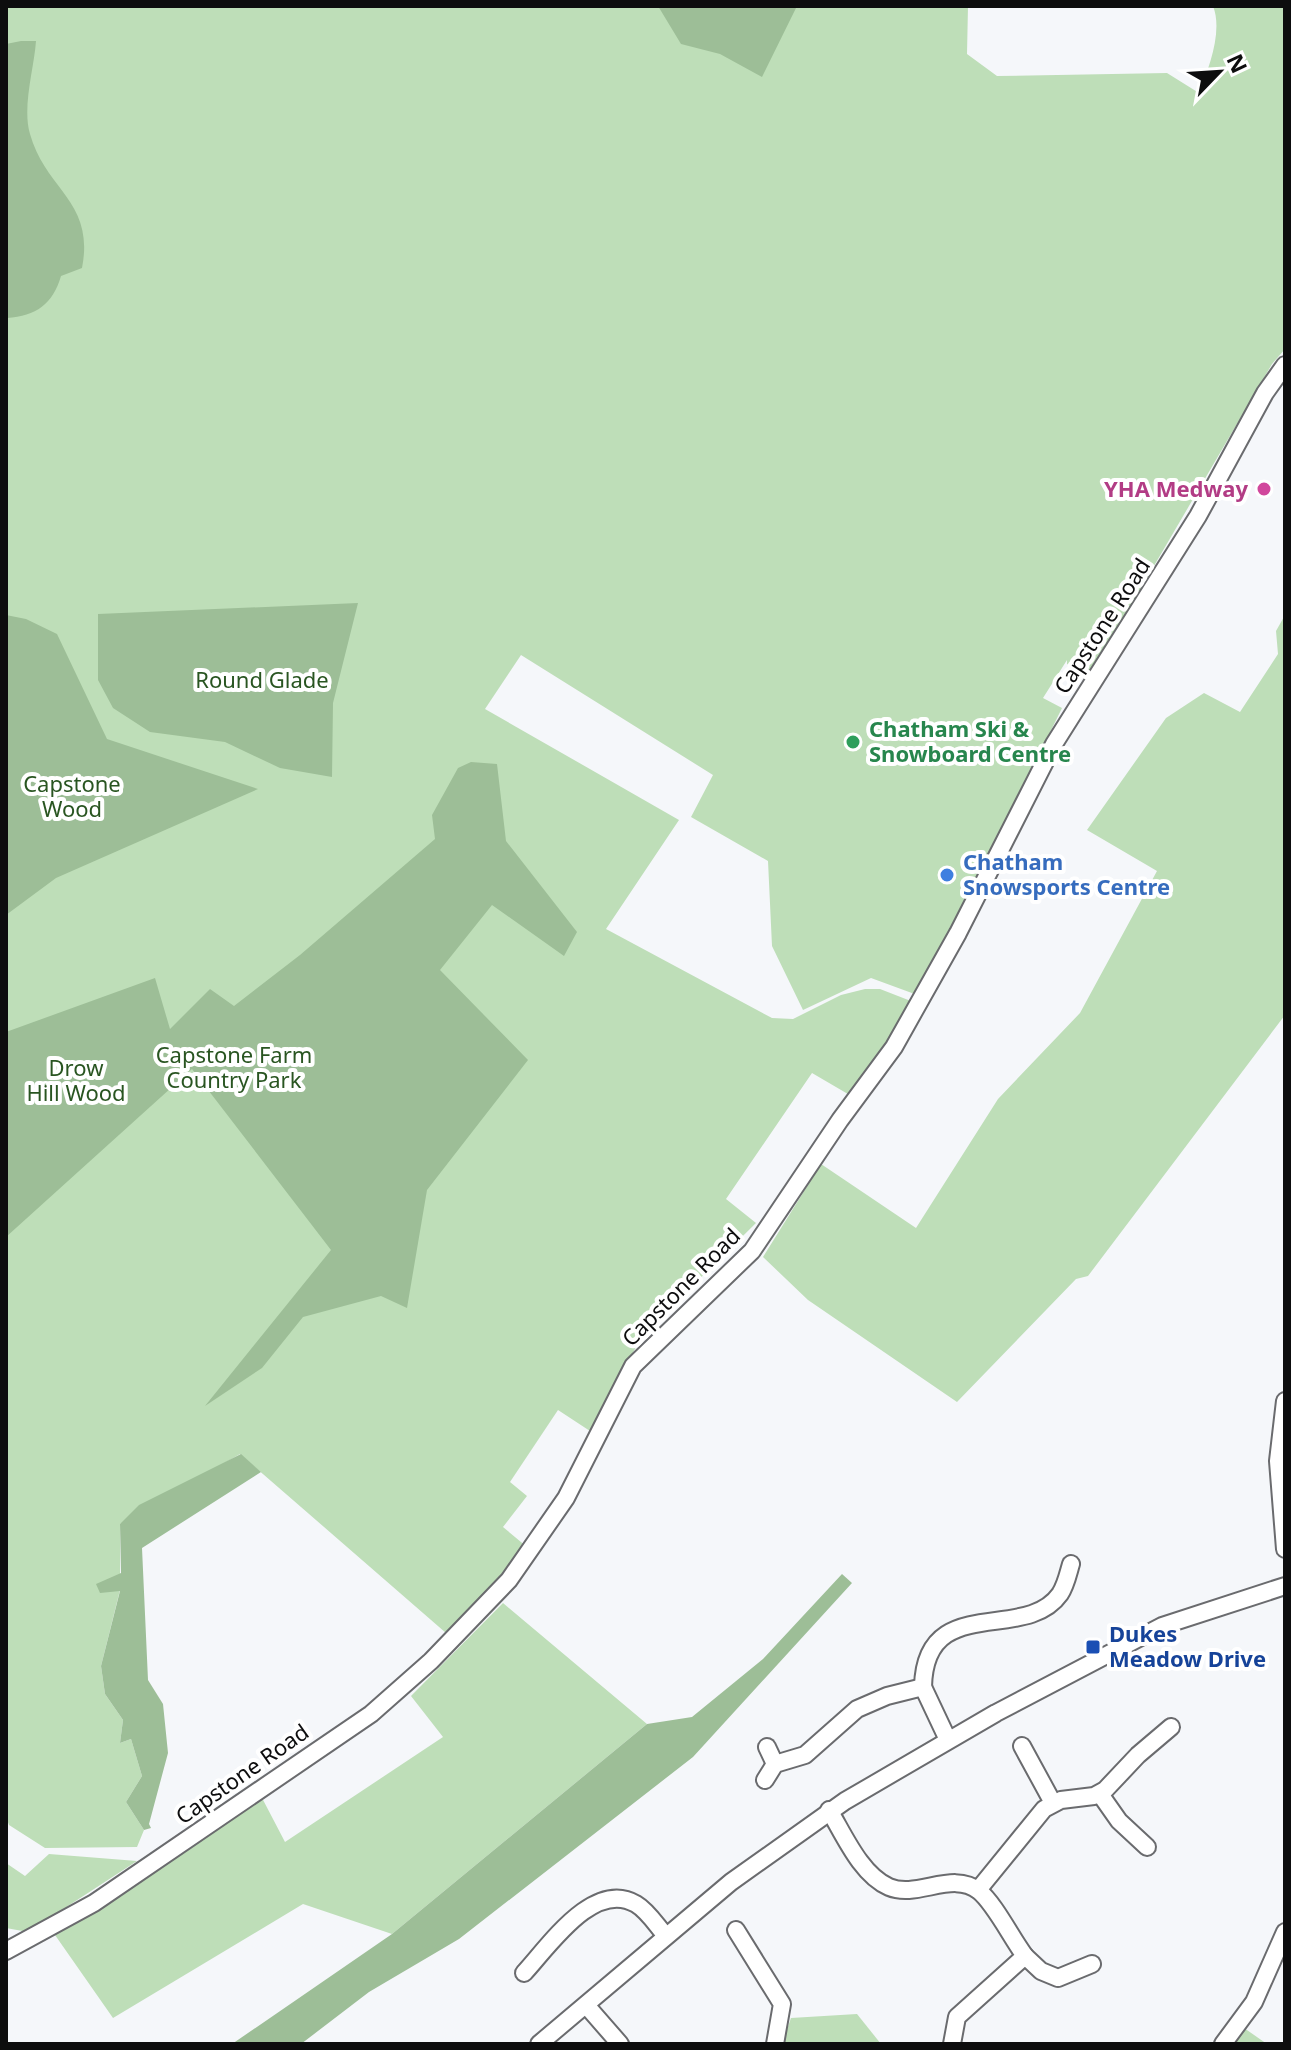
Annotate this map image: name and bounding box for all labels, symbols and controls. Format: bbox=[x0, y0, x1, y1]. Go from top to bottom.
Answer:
north arrow bbox=[1179, 32, 1259, 112]
text: N bbox=[1221, 49, 1255, 78]
place label: YHA Medway bbox=[1104, 473, 1248, 503]
marker: YHA Medway bbox=[1255, 480, 1273, 498]
street label: Capstone Road bbox=[1046, 552, 1156, 699]
park label: Round Glade bbox=[195, 664, 329, 694]
place label: Chatham Ski & Snowboard Centre bbox=[869, 713, 1071, 768]
marker: Chatham Ski & Snowboard Centre bbox=[844, 733, 862, 751]
park label: Capstone Wood bbox=[23, 768, 121, 823]
place label: Chatham Snowsports Centre bbox=[963, 846, 1170, 901]
marker: Chatham Snowsports Centre bbox=[938, 866, 956, 884]
park label: Capstone Farm Country Park bbox=[156, 1039, 312, 1094]
park label: Drow Hill Wood bbox=[26, 1052, 126, 1107]
street label: Capstone Road bbox=[614, 1220, 746, 1352]
place label: Dukes Meadow Drive bbox=[1109, 1618, 1266, 1673]
marker: Dukes Meadow Drive bbox=[1084, 1638, 1102, 1656]
street label: Capstone Road bbox=[169, 1716, 314, 1830]

